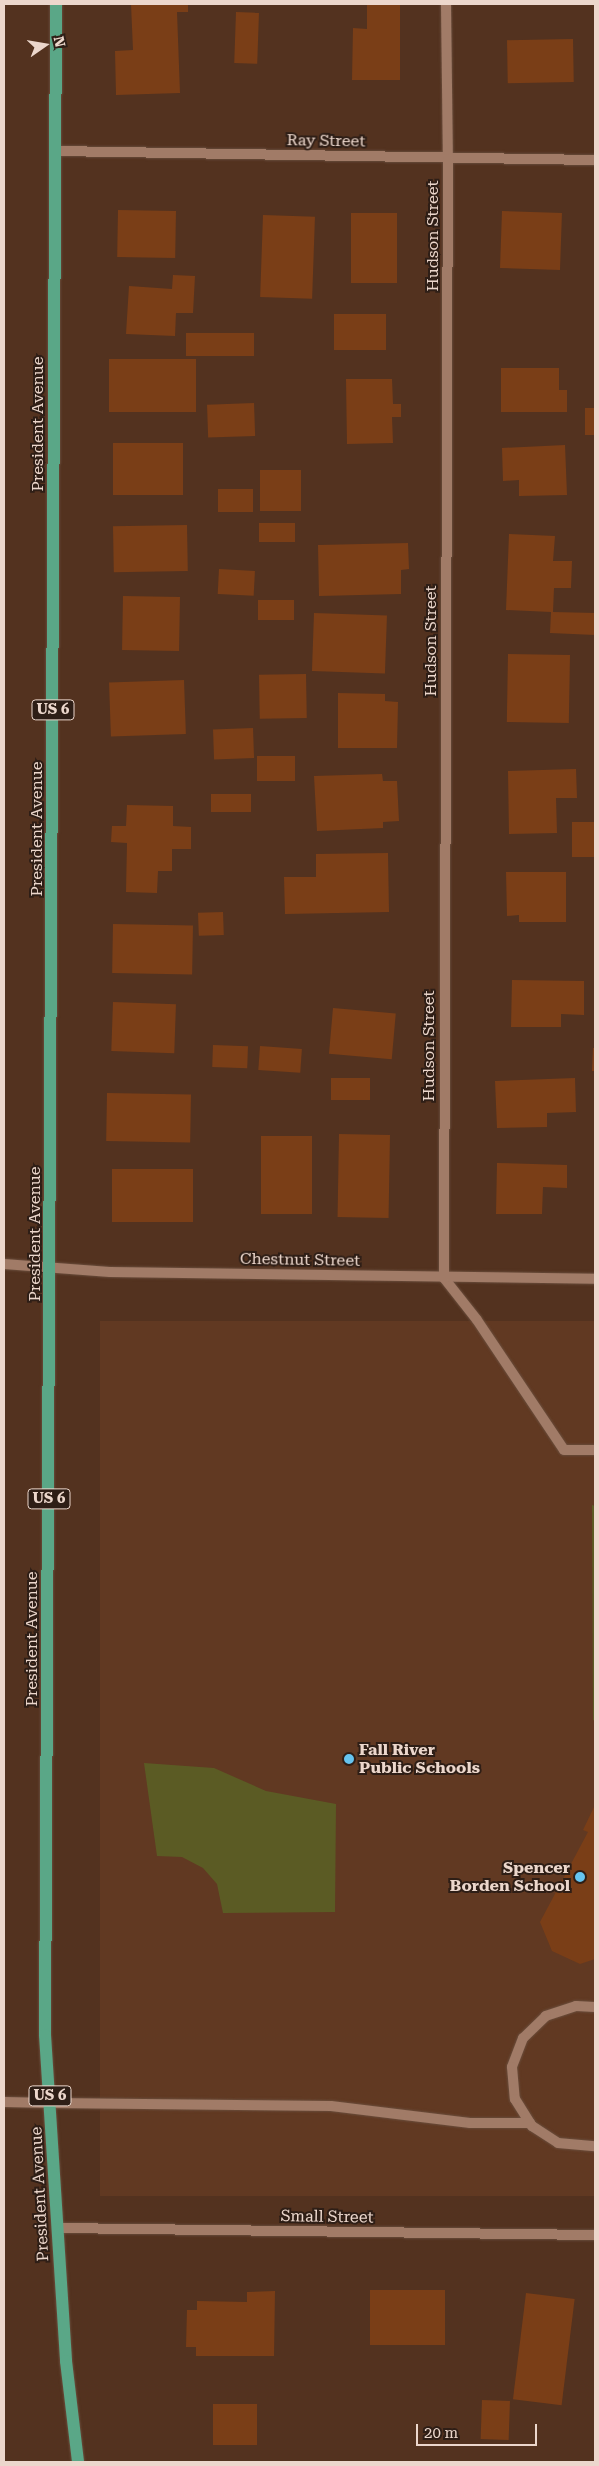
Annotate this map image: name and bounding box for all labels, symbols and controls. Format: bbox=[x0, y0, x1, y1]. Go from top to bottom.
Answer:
north arrow bbox=[20, 20, 70, 70]
text: N bbox=[51, 35, 69, 49]
street label: Ray Street bbox=[287, 131, 365, 151]
street label: Hudson Street bbox=[423, 180, 443, 292]
street label: President Avenue bbox=[28, 357, 48, 491]
street label: Hudson Street bbox=[421, 585, 441, 697]
road number: US 6 bbox=[30, 698, 76, 722]
street label: President Avenue bbox=[27, 762, 47, 896]
street label: Hudson Street bbox=[419, 990, 439, 1102]
street label: President Avenue bbox=[25, 1167, 45, 1301]
street label: Chestnut Street bbox=[240, 1249, 360, 1271]
road number: US 6 bbox=[27, 1486, 72, 1512]
street label: President Avenue bbox=[22, 1572, 42, 1706]
place label: Fall River Public Schools bbox=[359, 1740, 480, 1778]
marker: Fall River Public Schools bbox=[343, 1753, 355, 1765]
place label: Spencer Borden School bbox=[450, 1858, 570, 1896]
marker: Spencer Borden School bbox=[574, 1871, 586, 1883]
road number: US 6 bbox=[28, 2084, 72, 2108]
street label: President Avenue bbox=[27, 2126, 53, 2262]
street label: Small Street bbox=[280, 2207, 374, 2227]
scale bar bbox=[419, 2414, 540, 2446]
text: 20 m bbox=[424, 2424, 458, 2442]

